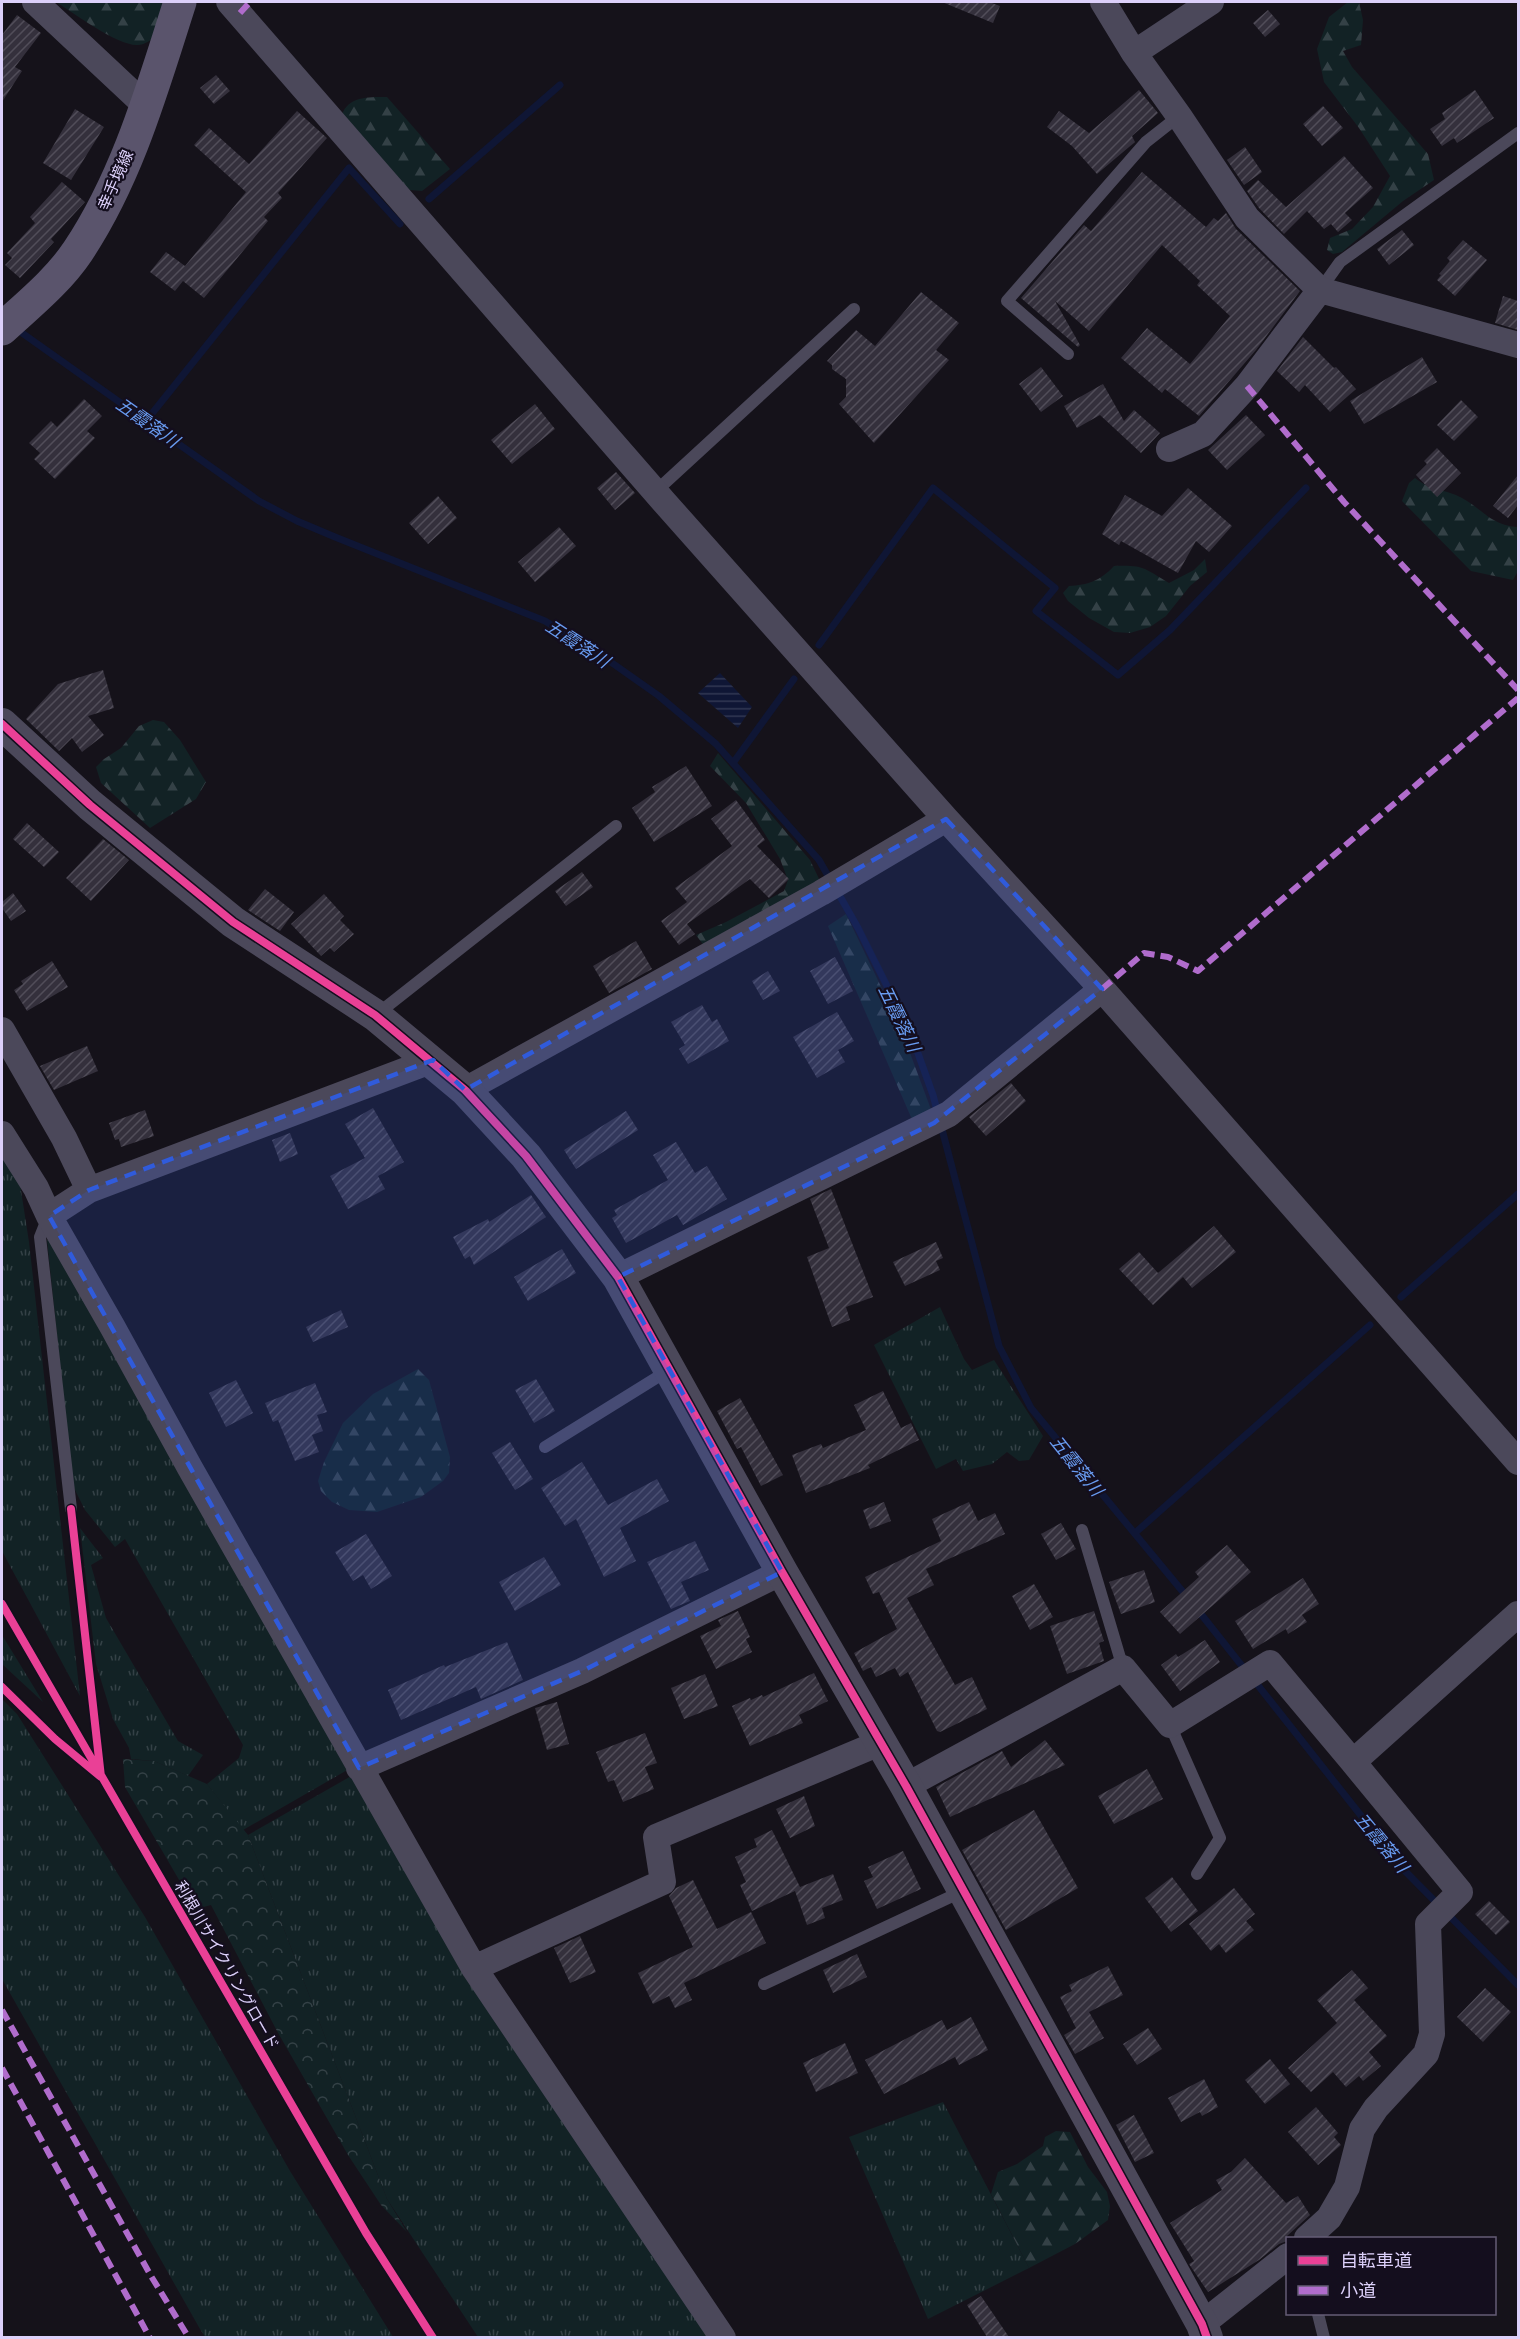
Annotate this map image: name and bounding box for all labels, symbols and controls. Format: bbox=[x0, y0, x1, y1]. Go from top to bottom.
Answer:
street label: 幸手境線 bbox=[94, 147, 136, 213]
water label: 五霞落川 bbox=[113, 393, 185, 452]
water label: 五霞落川 bbox=[542, 615, 615, 672]
water label: 五霞落川 bbox=[875, 981, 926, 1057]
water label: 五霞落川 bbox=[1047, 1431, 1109, 1501]
water label: 五霞落川 bbox=[1351, 1808, 1414, 1878]
street label: 利根川サイクリングロード bbox=[171, 1877, 283, 2053]
legend bbox=[1286, 2237, 1496, 2315]
text: 自転車道 bbox=[1340, 2250, 1412, 2270]
text: 小道 bbox=[1340, 2280, 1376, 2300]

